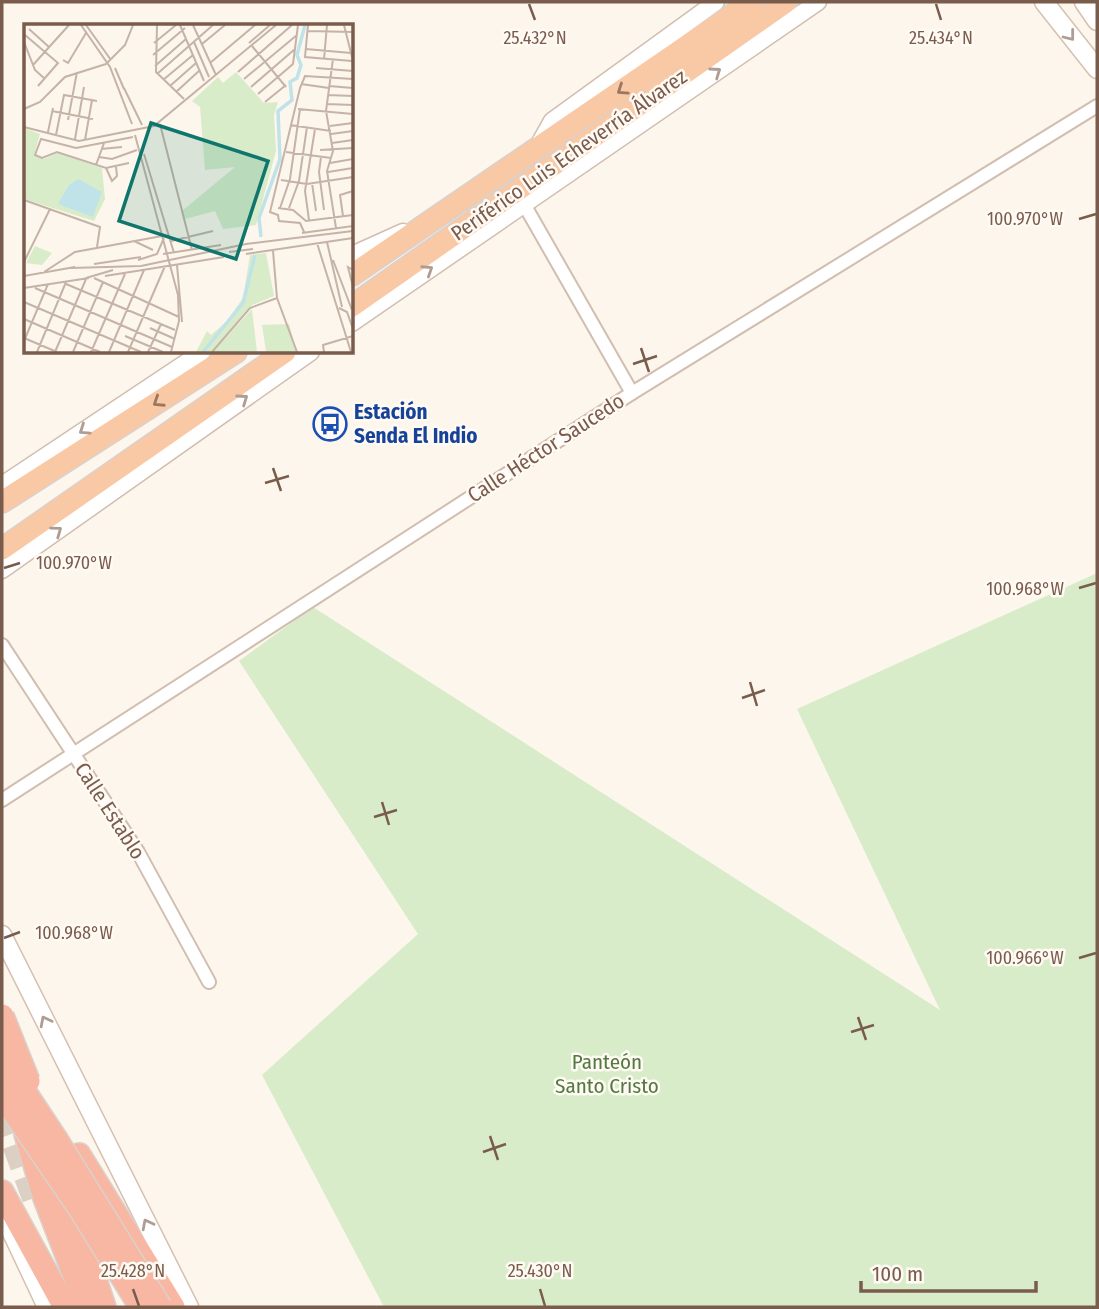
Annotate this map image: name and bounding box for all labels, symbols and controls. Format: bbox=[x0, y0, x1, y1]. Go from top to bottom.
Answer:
inset map bbox=[24, 24, 354, 354]
text: 25.432°N bbox=[503, 27, 567, 49]
text: 25.434°N bbox=[909, 27, 973, 49]
one-way arrow bbox=[1061, 28, 1074, 40]
street label: Periférico Luis Echeverría Álvarez bbox=[446, 64, 692, 246]
one-way arrow bbox=[708, 68, 721, 80]
one-way arrow bbox=[617, 82, 630, 94]
text: 100.970°W bbox=[987, 208, 1064, 230]
one-way arrow bbox=[420, 266, 433, 279]
street label: Calle Héctor Saucedo bbox=[463, 388, 629, 508]
one-way arrow bbox=[153, 393, 166, 406]
one-way arrow bbox=[235, 395, 248, 407]
place label: Estación Senda El Indio bbox=[354, 399, 477, 449]
bus stop icon: Estación Senda El Indio bbox=[311, 405, 349, 443]
one-way arrow bbox=[79, 422, 92, 434]
one-way arrow bbox=[49, 526, 62, 539]
text: 100.970°W bbox=[36, 552, 113, 574]
text: 100.968°W bbox=[986, 578, 1064, 600]
street label: Calle Establo bbox=[69, 758, 151, 864]
text: 100.968°W bbox=[35, 922, 113, 944]
text: 100.966°W bbox=[986, 947, 1064, 969]
one-way arrow bbox=[40, 1016, 54, 1028]
park label: Panteón Santo Cristo bbox=[555, 1049, 659, 1099]
one-way arrow bbox=[142, 1219, 156, 1231]
scale bar bbox=[861, 1250, 1036, 1294]
text: 25.428°N bbox=[101, 1260, 165, 1282]
text: 25.430°N bbox=[508, 1260, 572, 1282]
text: 100 m bbox=[872, 1261, 923, 1287]

